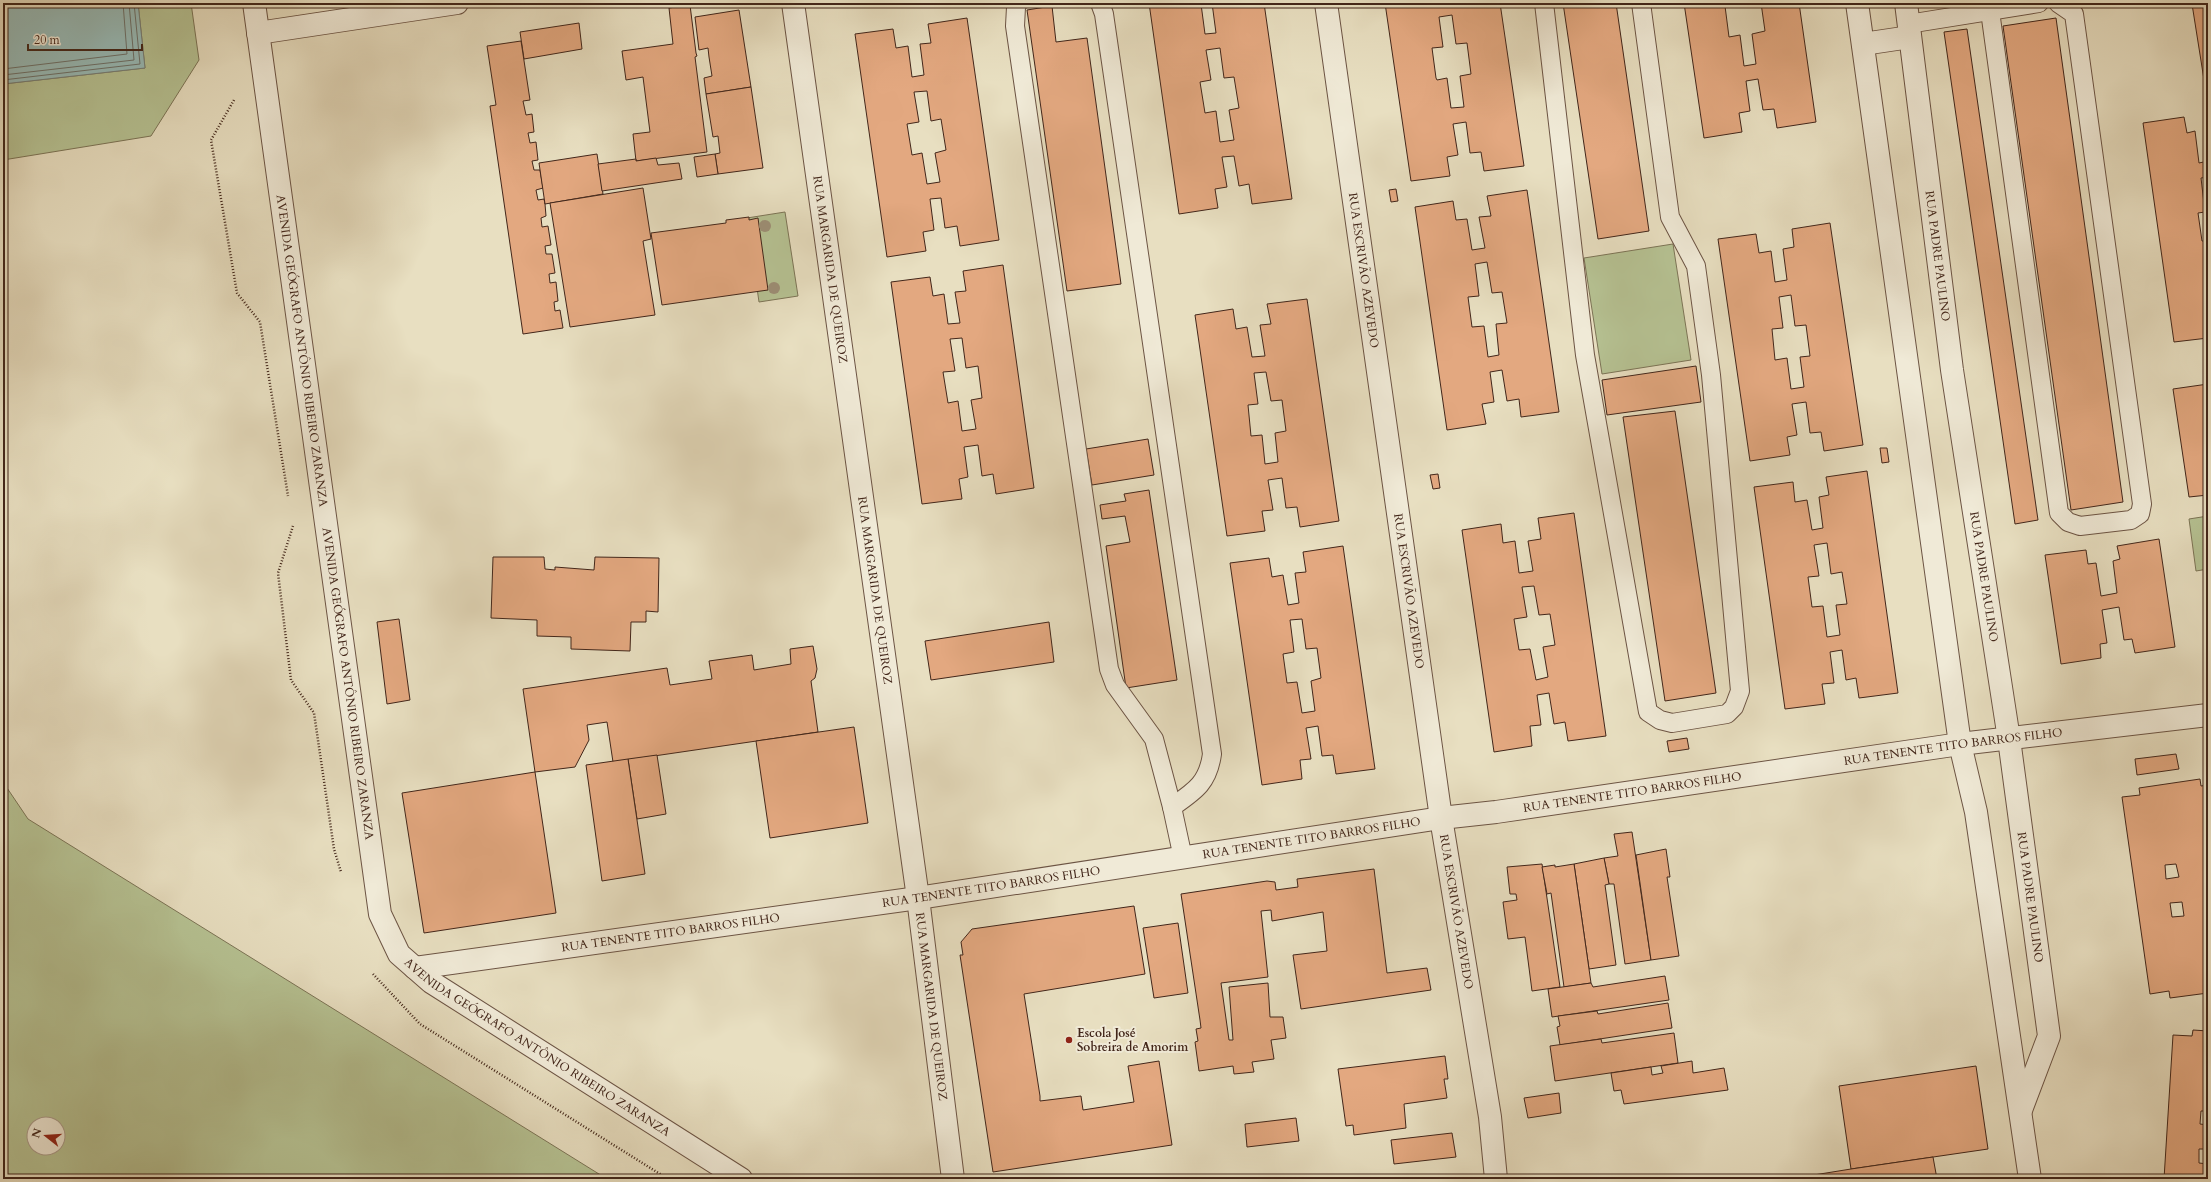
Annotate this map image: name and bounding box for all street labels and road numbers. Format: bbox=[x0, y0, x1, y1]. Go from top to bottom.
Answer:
street label: RUA MARGARIDA DE QUEIROZ bbox=[809, 174, 851, 364]
street label: RUA PADRE PAULINO bbox=[1922, 190, 1954, 322]
street label: RUA ESCRIVÃO AZEVEDO bbox=[1345, 192, 1383, 349]
street label: AVENIDA GEÓGRAFO ANTÔNIO RIBEIRO ZARANZA bbox=[273, 194, 332, 508]
street label: RUA MARGARIDA DE QUEIROZ bbox=[854, 495, 896, 685]
street label: RUA PADRE PAULINO bbox=[1966, 510, 2002, 643]
street label: RUA ESCRIVÃO AZEVEDO bbox=[1390, 512, 1428, 670]
street label: AVENIDA GEÓGRAFO ANTÔNIO RIBEIRO ZARANZA bbox=[319, 526, 378, 841]
street label: RUA TENENTE TITO BARROS FILHO bbox=[1843, 724, 2063, 769]
street label: RUA TENENTE TITO BARROS FILHO bbox=[1522, 768, 1743, 816]
street label: RUA TENENTE TITO BARROS FILHO bbox=[1201, 813, 1422, 862]
street label: RUA PADRE PAULINO bbox=[2014, 831, 2047, 964]
street label: RUA ESCRIVÃO AZEVEDO bbox=[1436, 833, 1477, 990]
street label: RUA TENENTE TITO BARROS FILHO bbox=[881, 862, 1101, 911]
street label: RUA TENENTE TITO BARROS FILHO bbox=[560, 909, 781, 956]
street label: RUA MARGARIDA DE QUEIROZ bbox=[912, 911, 951, 1101]
street label: AVENIDA GEÓGRAFO ANTÔNIO RIBEIRO ZARANZA bbox=[401, 954, 674, 1140]

